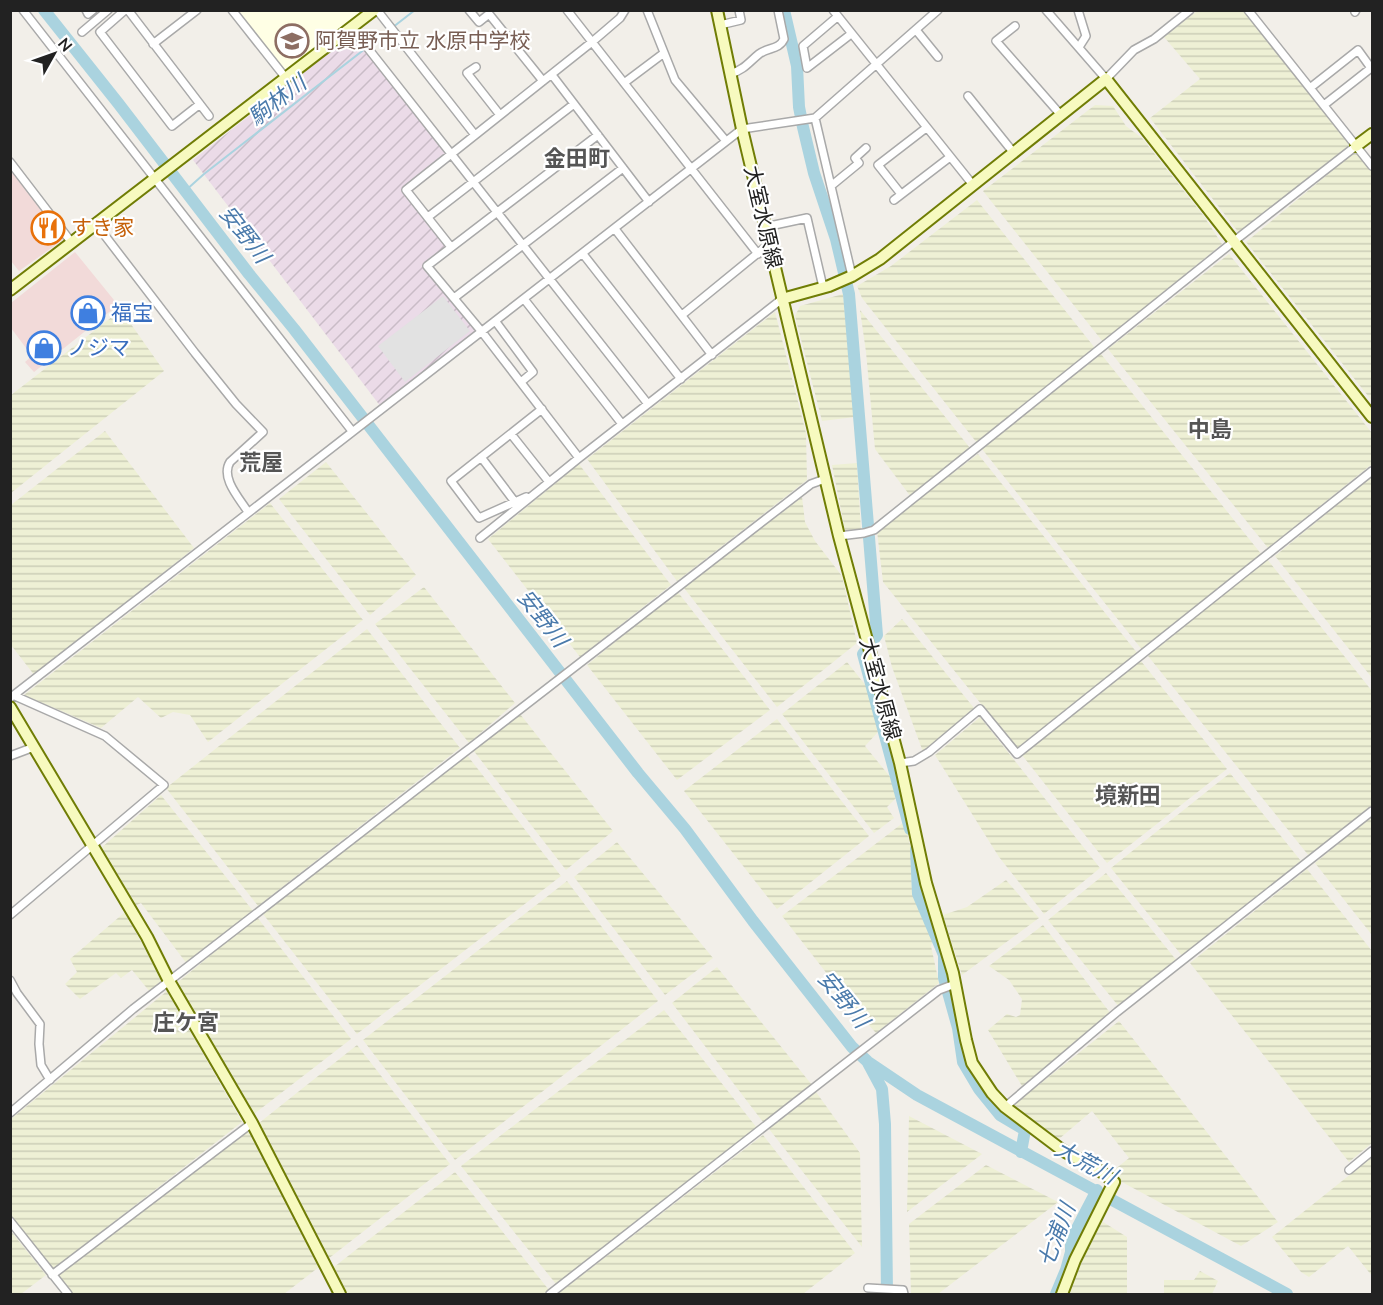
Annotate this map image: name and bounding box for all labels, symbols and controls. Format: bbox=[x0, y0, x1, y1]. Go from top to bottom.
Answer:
school or university icon: 阿賀野市立 水原中学校 bbox=[274, 23, 310, 59]
north arrow bbox=[24, 24, 84, 84]
place label: 阿賀野市立 水原中学校 bbox=[315, 27, 530, 55]
text: N bbox=[52, 33, 77, 57]
water label: 駒林川 bbox=[242, 67, 314, 133]
district label: 金田町 bbox=[544, 144, 610, 174]
street label: 大室水原線 bbox=[738, 163, 788, 271]
water label: 安野川 bbox=[212, 199, 278, 271]
restaurant icon: すき家 bbox=[30, 210, 66, 246]
place label: すき家 bbox=[71, 214, 134, 242]
shop icon: 福宝 bbox=[70, 295, 106, 331]
place label: 福宝 bbox=[111, 299, 153, 327]
shop icon: ノジマ bbox=[26, 330, 62, 366]
place label: ノジマ bbox=[67, 334, 130, 362]
district label: 中島 bbox=[1188, 415, 1232, 445]
district label: 荒屋 bbox=[239, 448, 283, 478]
water label: 安野川 bbox=[510, 583, 576, 655]
street label: 大室水原線 bbox=[853, 635, 907, 743]
district label: 境新田 bbox=[1095, 781, 1161, 811]
water label: 安野川 bbox=[811, 965, 877, 1036]
district label: 庄ケ宮 bbox=[153, 1008, 219, 1038]
water label: 大荒川 bbox=[1049, 1134, 1123, 1193]
water label: 七浦川 bbox=[1031, 1197, 1083, 1272]

